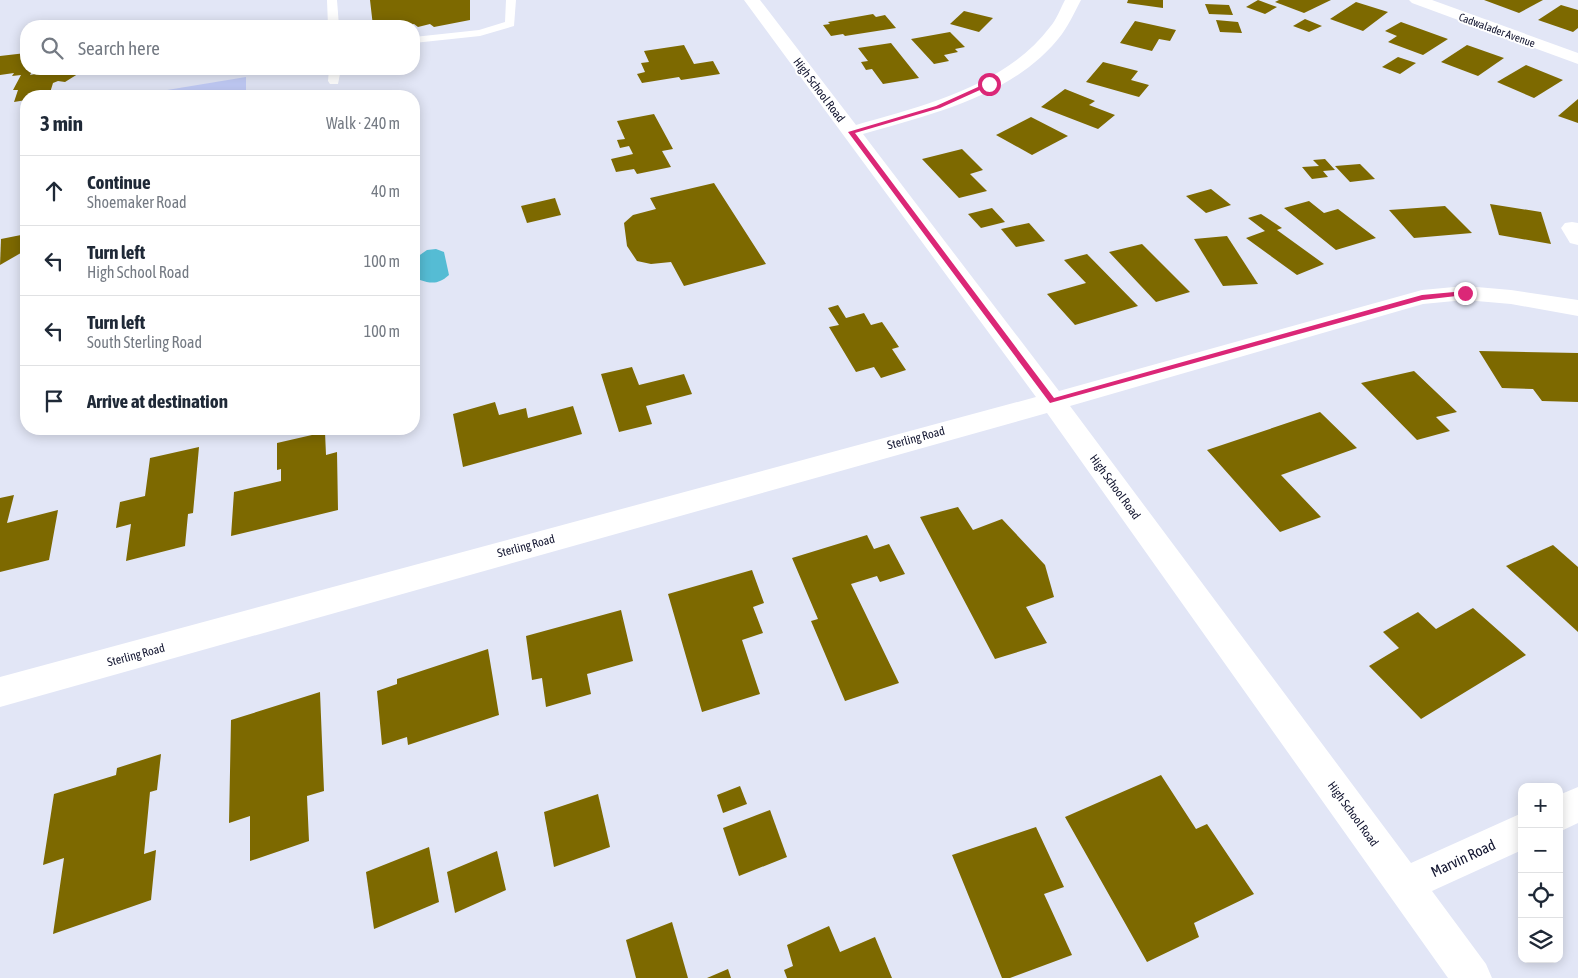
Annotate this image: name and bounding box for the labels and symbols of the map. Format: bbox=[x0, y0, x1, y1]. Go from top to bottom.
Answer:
street label: Cadwalader Avenue bbox=[1457, 11, 1537, 49]
street label: High School Road bbox=[790, 55, 848, 125]
route start bbox=[978, 73, 1001, 96]
route end bbox=[1454, 282, 1477, 305]
street label: Sterling Road bbox=[886, 424, 946, 452]
street label: High School Road bbox=[1087, 452, 1143, 522]
street label: Sterling Road bbox=[496, 532, 556, 560]
street label: Sterling Road bbox=[106, 641, 166, 669]
street label: High School Road bbox=[1325, 779, 1381, 849]
street label: Marvin Road bbox=[1428, 836, 1498, 880]

